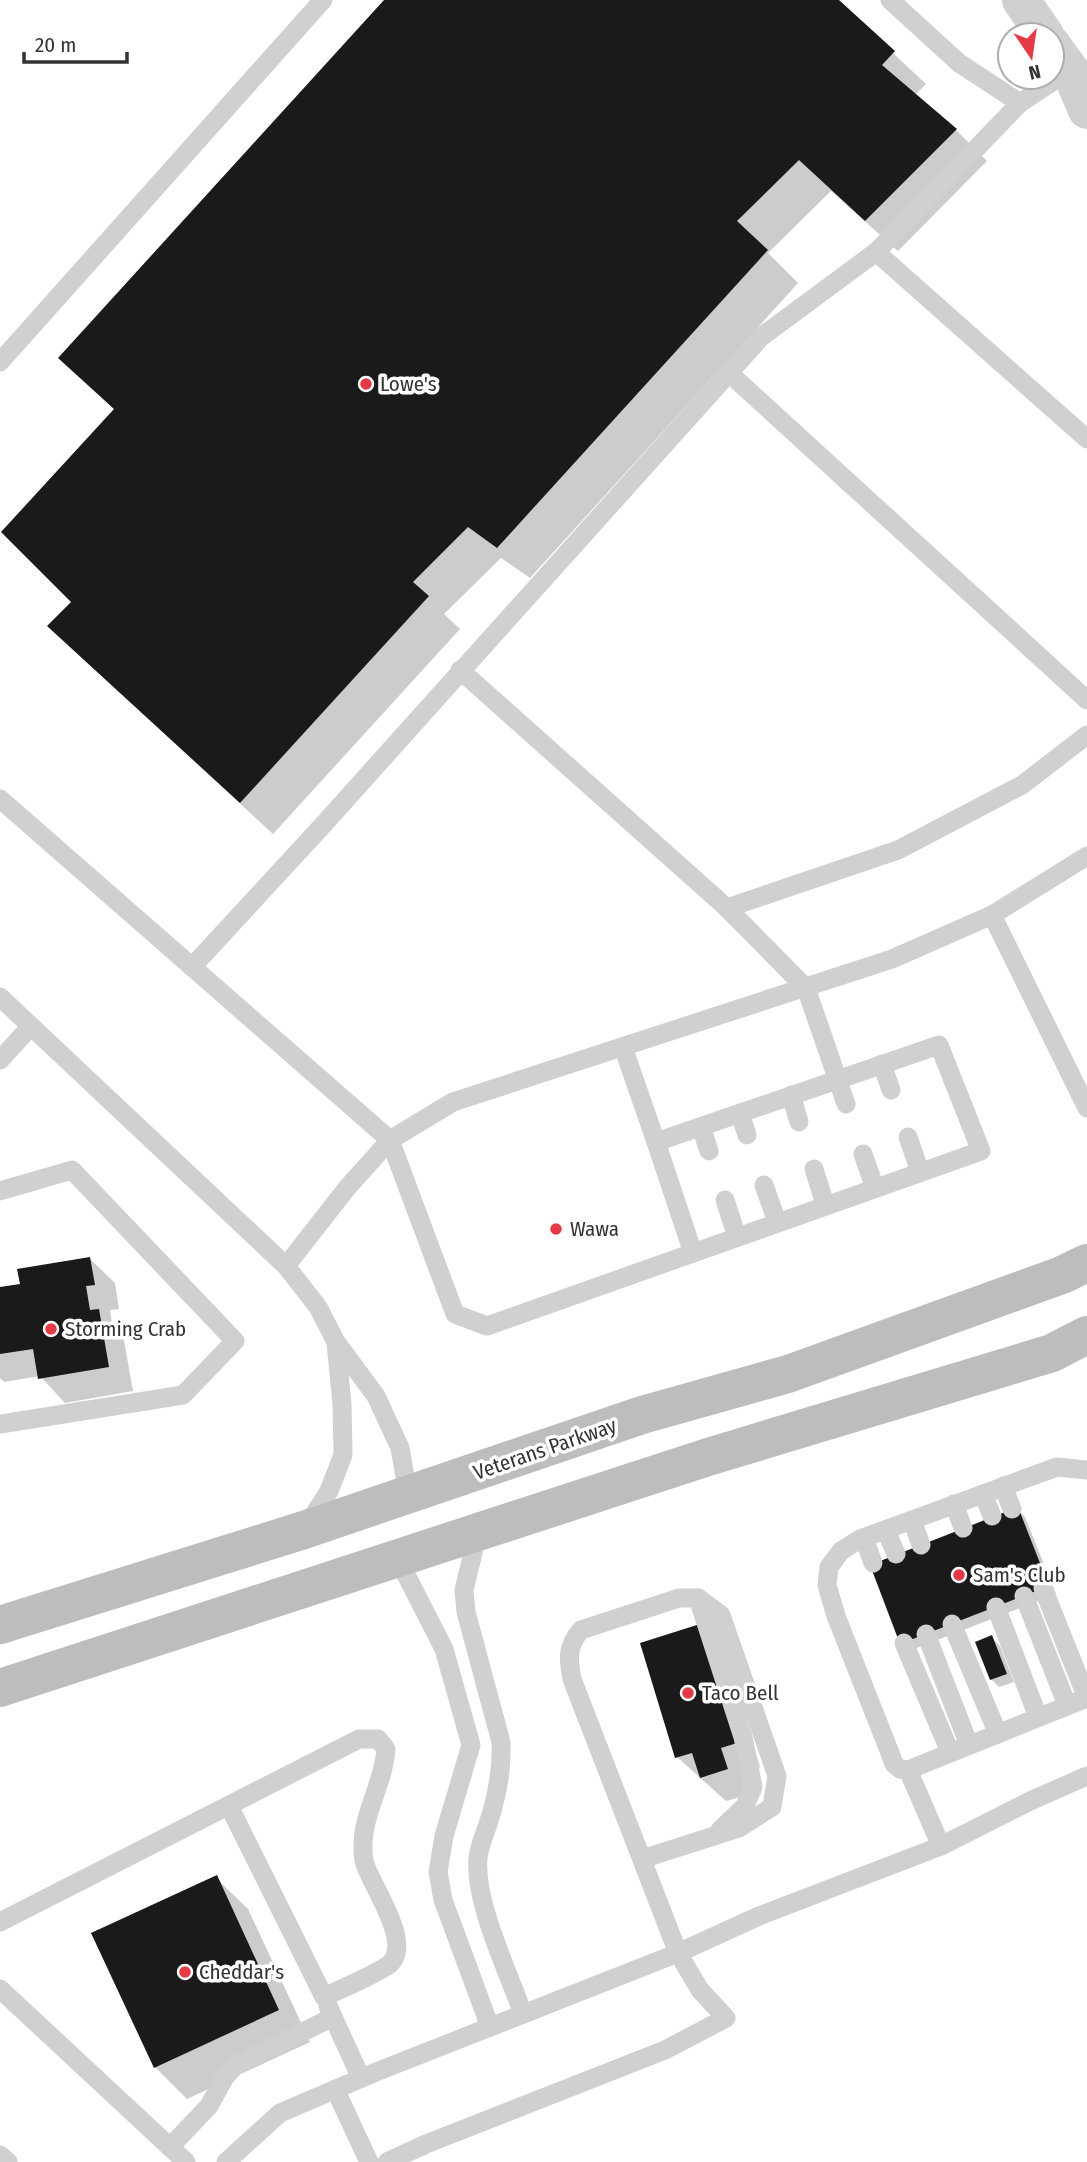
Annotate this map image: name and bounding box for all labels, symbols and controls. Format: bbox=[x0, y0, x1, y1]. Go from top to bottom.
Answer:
scale bar bbox=[24, 21, 128, 65]
north arrow bbox=[996, 21, 1066, 91]
text: 20 m bbox=[35, 32, 76, 58]
text: N bbox=[1027, 60, 1043, 85]
place label: Lowe's bbox=[380, 371, 437, 397]
marker: Lowe's bbox=[358, 376, 374, 392]
place label: Wawa bbox=[570, 1216, 619, 1242]
marker: Wawa bbox=[548, 1221, 564, 1237]
place label: Storming Crab bbox=[65, 1316, 186, 1342]
marker: Storming Crab bbox=[43, 1321, 59, 1337]
street label: Veterans Parkway bbox=[470, 1412, 621, 1486]
place label: Sam's Club bbox=[973, 1562, 1066, 1588]
marker: Sam's Club bbox=[951, 1567, 967, 1583]
place label: Taco Bell bbox=[702, 1680, 779, 1706]
marker: Taco Bell bbox=[680, 1685, 696, 1701]
place label: Cheddar's bbox=[199, 1959, 284, 1985]
marker: Cheddar's bbox=[177, 1964, 193, 1980]

